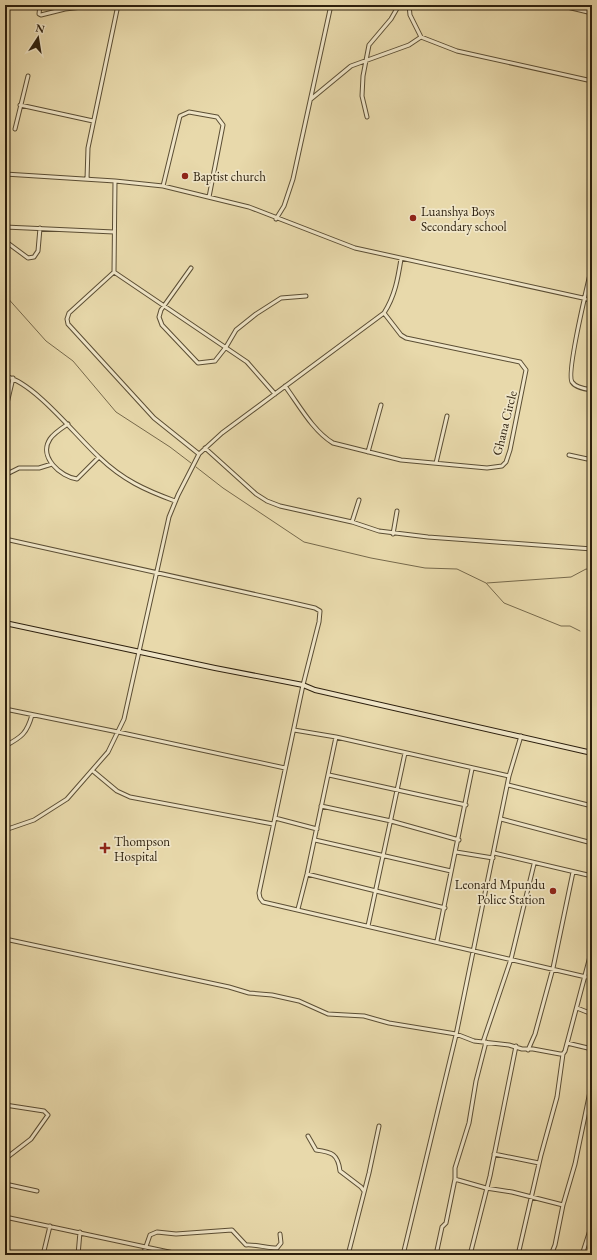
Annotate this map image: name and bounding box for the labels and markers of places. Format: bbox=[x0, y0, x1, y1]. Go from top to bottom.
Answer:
place label: Baptist church bbox=[193, 168, 266, 185]
marker: Baptist church bbox=[180, 171, 190, 181]
place label: Luanshya Boys Secondary school bbox=[421, 203, 507, 235]
marker: Luanshya Boys Secondary school bbox=[408, 213, 418, 223]
place label: Thompson Hospital bbox=[114, 833, 170, 865]
marker: Thompson Hospital bbox=[99, 842, 111, 854]
place label: Leonard Mpundu Police Station bbox=[455, 876, 545, 908]
marker: Leonard Mpundu Police Station bbox=[548, 886, 558, 896]

